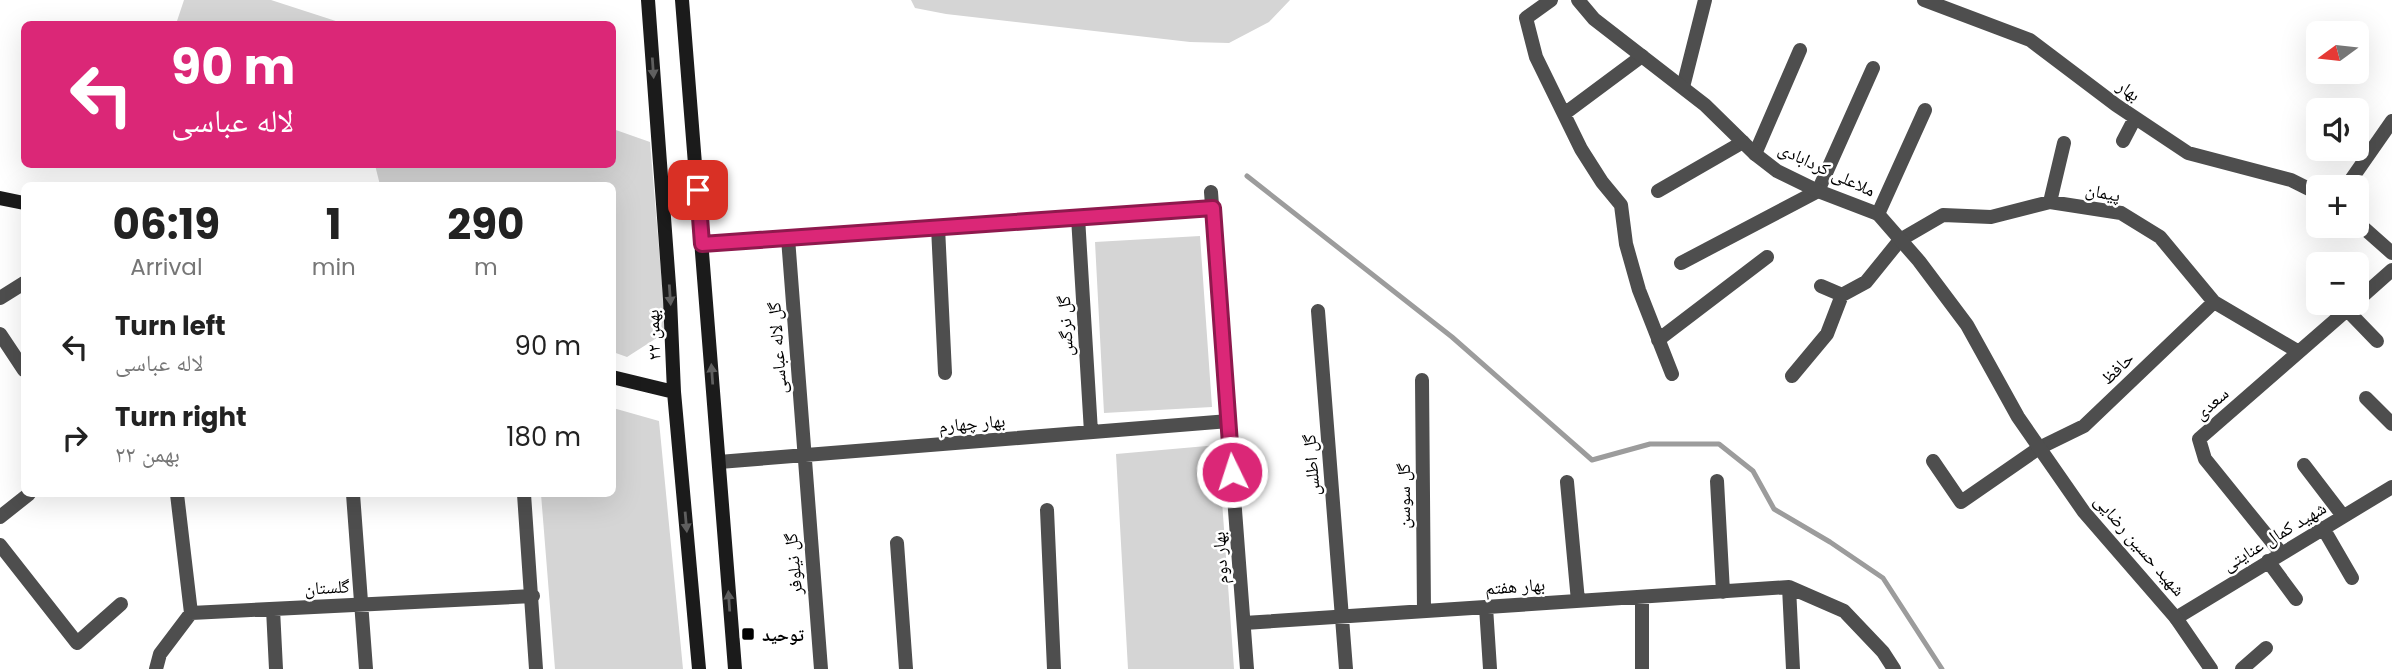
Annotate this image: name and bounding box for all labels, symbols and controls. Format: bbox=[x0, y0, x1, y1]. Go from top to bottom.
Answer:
north arrow bbox=[2306, 21, 2370, 84]
map controls bbox=[2306, 21, 2369, 315]
text: 90 m bbox=[171, 33, 295, 101]
icon: left bbox=[56, 49, 147, 140]
one-way arrow bbox=[648, 57, 659, 79]
street label: بهار bbox=[2111, 73, 2146, 107]
text: لاله عباسی bbox=[171, 98, 294, 143]
button: sound bbox=[2306, 98, 2369, 161]
street label: ملاعلی کردابادی bbox=[1774, 136, 1880, 202]
pin bbox=[668, 160, 728, 220]
icon: arrive bbox=[679, 171, 717, 209]
button: + bbox=[2306, 175, 2369, 238]
street label: پیمان bbox=[2083, 176, 2123, 208]
text: 06:19 bbox=[113, 195, 220, 254]
text: 1 bbox=[326, 195, 342, 254]
text: 290 bbox=[447, 195, 524, 254]
text: Arrival bbox=[130, 251, 203, 283]
text: min bbox=[312, 251, 356, 283]
text: m bbox=[474, 251, 498, 283]
button: − bbox=[2306, 252, 2369, 315]
one-way arrow bbox=[665, 284, 676, 306]
street label: گل نرگس bbox=[1051, 294, 1079, 357]
street label: گل لاله عباسی bbox=[761, 301, 793, 395]
text: Turn left bbox=[115, 308, 226, 344]
street label: ۲۲ بهمن bbox=[640, 309, 666, 361]
icon: left bbox=[56, 328, 94, 366]
text: 90 m bbox=[515, 328, 581, 364]
street label: حافظ bbox=[2095, 346, 2139, 390]
text: لاله عباسی bbox=[115, 347, 203, 379]
one-way arrow bbox=[706, 363, 717, 385]
street label: سعدی bbox=[2188, 381, 2234, 425]
text: Turn right bbox=[115, 399, 247, 435]
street label: بهار چهارم bbox=[938, 408, 1006, 438]
icon: right bbox=[56, 419, 94, 457]
text: 180 m bbox=[506, 419, 581, 455]
street label: گل اطلس bbox=[1296, 433, 1326, 497]
position arrow bbox=[1195, 435, 1269, 509]
text: ۲۲ بهمن bbox=[115, 438, 180, 470]
street label: گل سوسن bbox=[1391, 463, 1416, 529]
street label: شهید حسین رضایی bbox=[2089, 489, 2191, 601]
street label: شهید کمال عنایتی bbox=[2217, 495, 2331, 577]
one-way arrow bbox=[681, 511, 692, 533]
street label: گل نیلوفر bbox=[778, 531, 808, 597]
street label: بهار دوم bbox=[1206, 531, 1234, 585]
street label: بهار هفتم bbox=[1484, 571, 1546, 601]
street label: گلستان bbox=[304, 573, 351, 601]
one-way arrow bbox=[724, 590, 735, 612]
place label: توحید bbox=[762, 622, 804, 647]
marker: توحید bbox=[740, 626, 756, 642]

